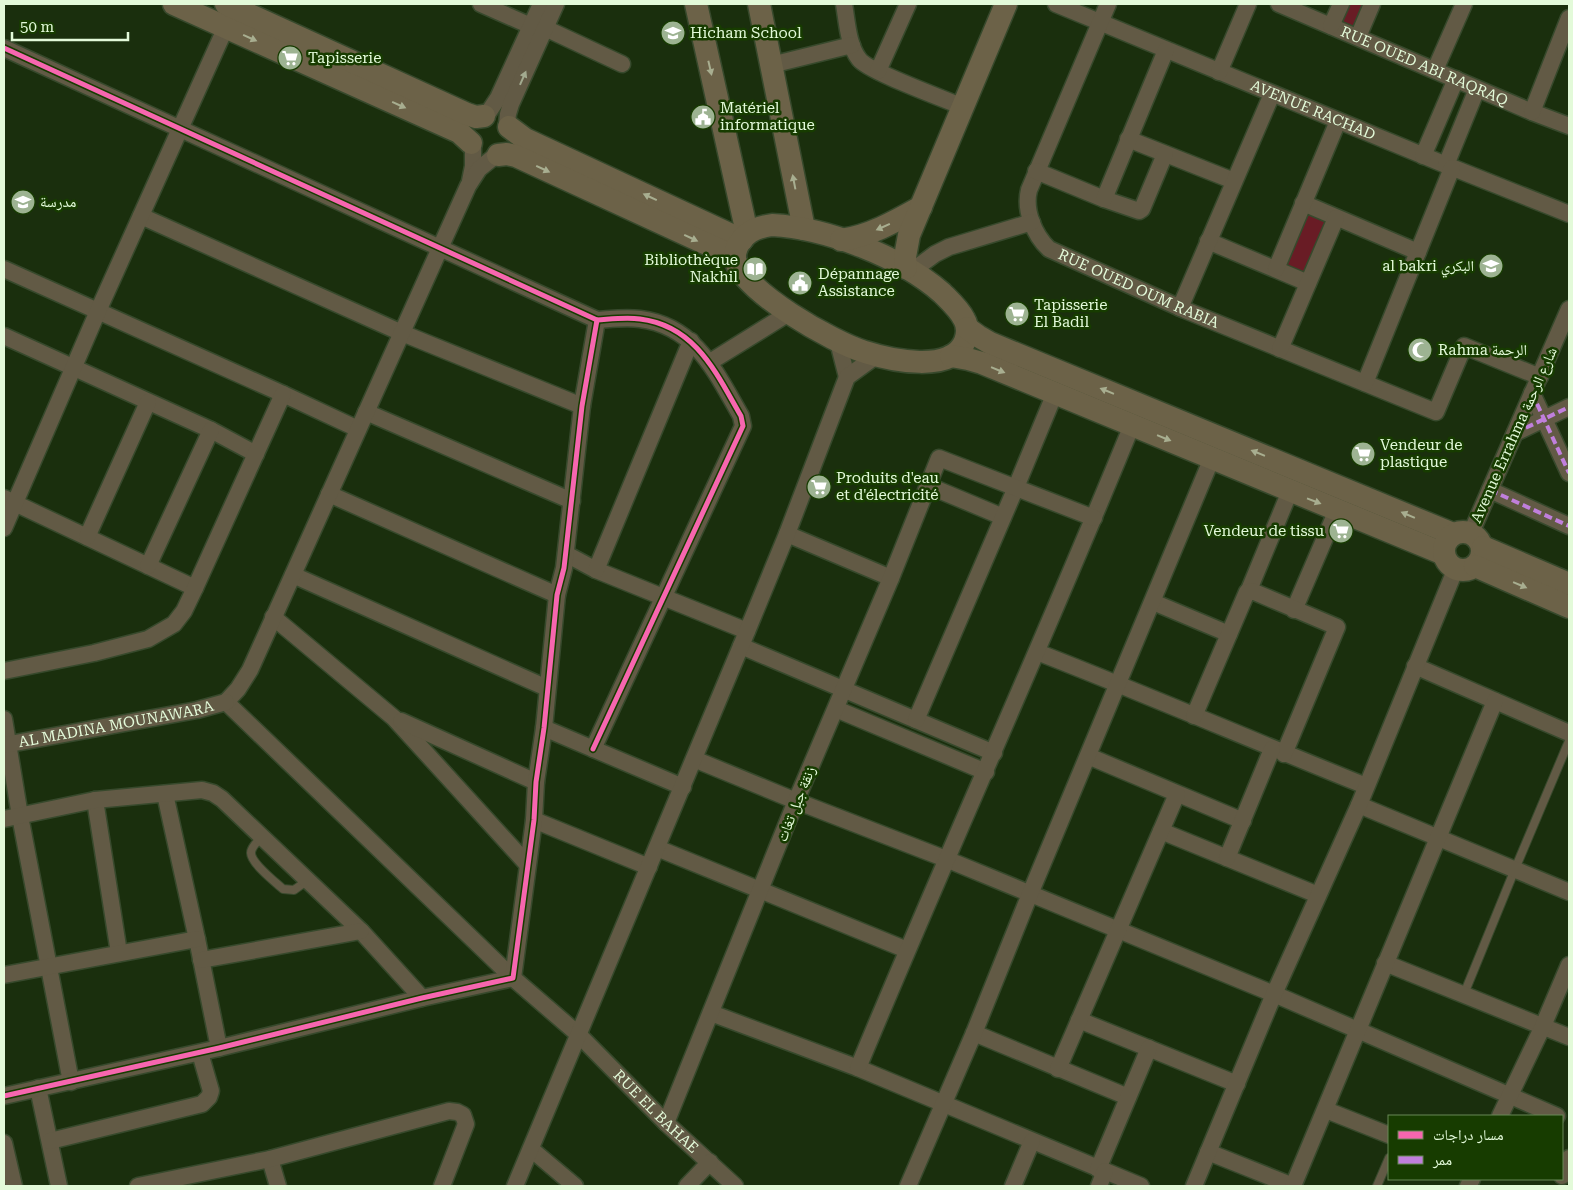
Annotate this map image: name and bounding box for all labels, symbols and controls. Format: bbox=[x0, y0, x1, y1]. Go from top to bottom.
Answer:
scale bar bbox=[12, 10, 129, 42]
text: 50 m bbox=[20, 18, 55, 36]
school or university icon: Hicham School bbox=[660, 20, 686, 46]
street label: RUE OUED ABI RAQRAQ bbox=[1338, 22, 1511, 110]
place label: Hicham School bbox=[690, 24, 802, 42]
one-way arrow bbox=[243, 34, 257, 42]
supermarket icon: Tapisserie bbox=[277, 45, 303, 71]
place label: Tapisserie bbox=[308, 49, 381, 67]
one-way arrow bbox=[706, 61, 714, 76]
one-way arrow bbox=[519, 71, 527, 85]
street label: AVENUE RACHAD bbox=[1248, 76, 1378, 144]
place label: Matériel informatique bbox=[720, 99, 815, 134]
one-way arrow bbox=[392, 101, 406, 109]
public building icon: Matériel informatique bbox=[690, 104, 716, 130]
one-way arrow bbox=[536, 165, 550, 173]
one-way arrow bbox=[790, 173, 798, 189]
school or university icon: مدرسة bbox=[10, 189, 36, 215]
place label: مدرسة bbox=[40, 193, 77, 211]
one-way arrow bbox=[642, 193, 657, 202]
one-way arrow bbox=[876, 223, 890, 231]
one-way arrow bbox=[684, 234, 698, 242]
street label: RUE OUED OUM RABIA bbox=[1055, 245, 1222, 332]
place label: Bibliothèque Nakhil bbox=[644, 251, 738, 286]
school or university icon: al bakri البكري bbox=[1478, 253, 1504, 279]
library icon: Bibliothèque Nakhil bbox=[742, 256, 768, 282]
place label: al bakri البكري bbox=[1382, 257, 1474, 278]
place label: Dépannage Assistance bbox=[818, 265, 900, 300]
public building icon: Dépannage Assistance bbox=[787, 270, 813, 296]
place label: Tapisserie El Badil bbox=[1034, 296, 1107, 331]
supermarket icon: Tapisserie El Badil bbox=[1004, 301, 1030, 327]
mosque icon: Rahma الرحمة bbox=[1407, 337, 1433, 363]
place label: Rahma الرحمة bbox=[1438, 341, 1527, 359]
street label: Avenue Errahma شارع الرحمة bbox=[1467, 344, 1562, 526]
one-way arrow bbox=[990, 366, 1005, 374]
one-way arrow bbox=[1100, 387, 1115, 394]
one-way arrow bbox=[1157, 435, 1171, 443]
place label: Vendeur de plastique bbox=[1380, 436, 1463, 471]
supermarket icon: Vendeur de plastique bbox=[1350, 441, 1376, 467]
one-way arrow bbox=[1251, 448, 1265, 456]
place label: Produits d'eau et d'électricité bbox=[836, 469, 939, 504]
supermarket icon: Produits d'eau et d'électricité bbox=[806, 474, 832, 500]
one-way arrow bbox=[1307, 497, 1322, 505]
one-way arrow bbox=[1400, 511, 1415, 519]
supermarket icon: Vendeur de tissu bbox=[1328, 518, 1354, 544]
place label: Vendeur de tissu bbox=[1204, 522, 1325, 540]
one-way arrow bbox=[1513, 582, 1527, 590]
street label: AL MADINA MOUNAWARA bbox=[17, 697, 216, 751]
street label: زنقة جبل تغات bbox=[773, 764, 820, 845]
street label: RUE EL BAHAE bbox=[610, 1066, 702, 1157]
legend bbox=[1388, 1115, 1563, 1180]
text: مسار دراجات bbox=[1433, 1126, 1504, 1144]
text: ممر bbox=[1432, 1151, 1452, 1169]

